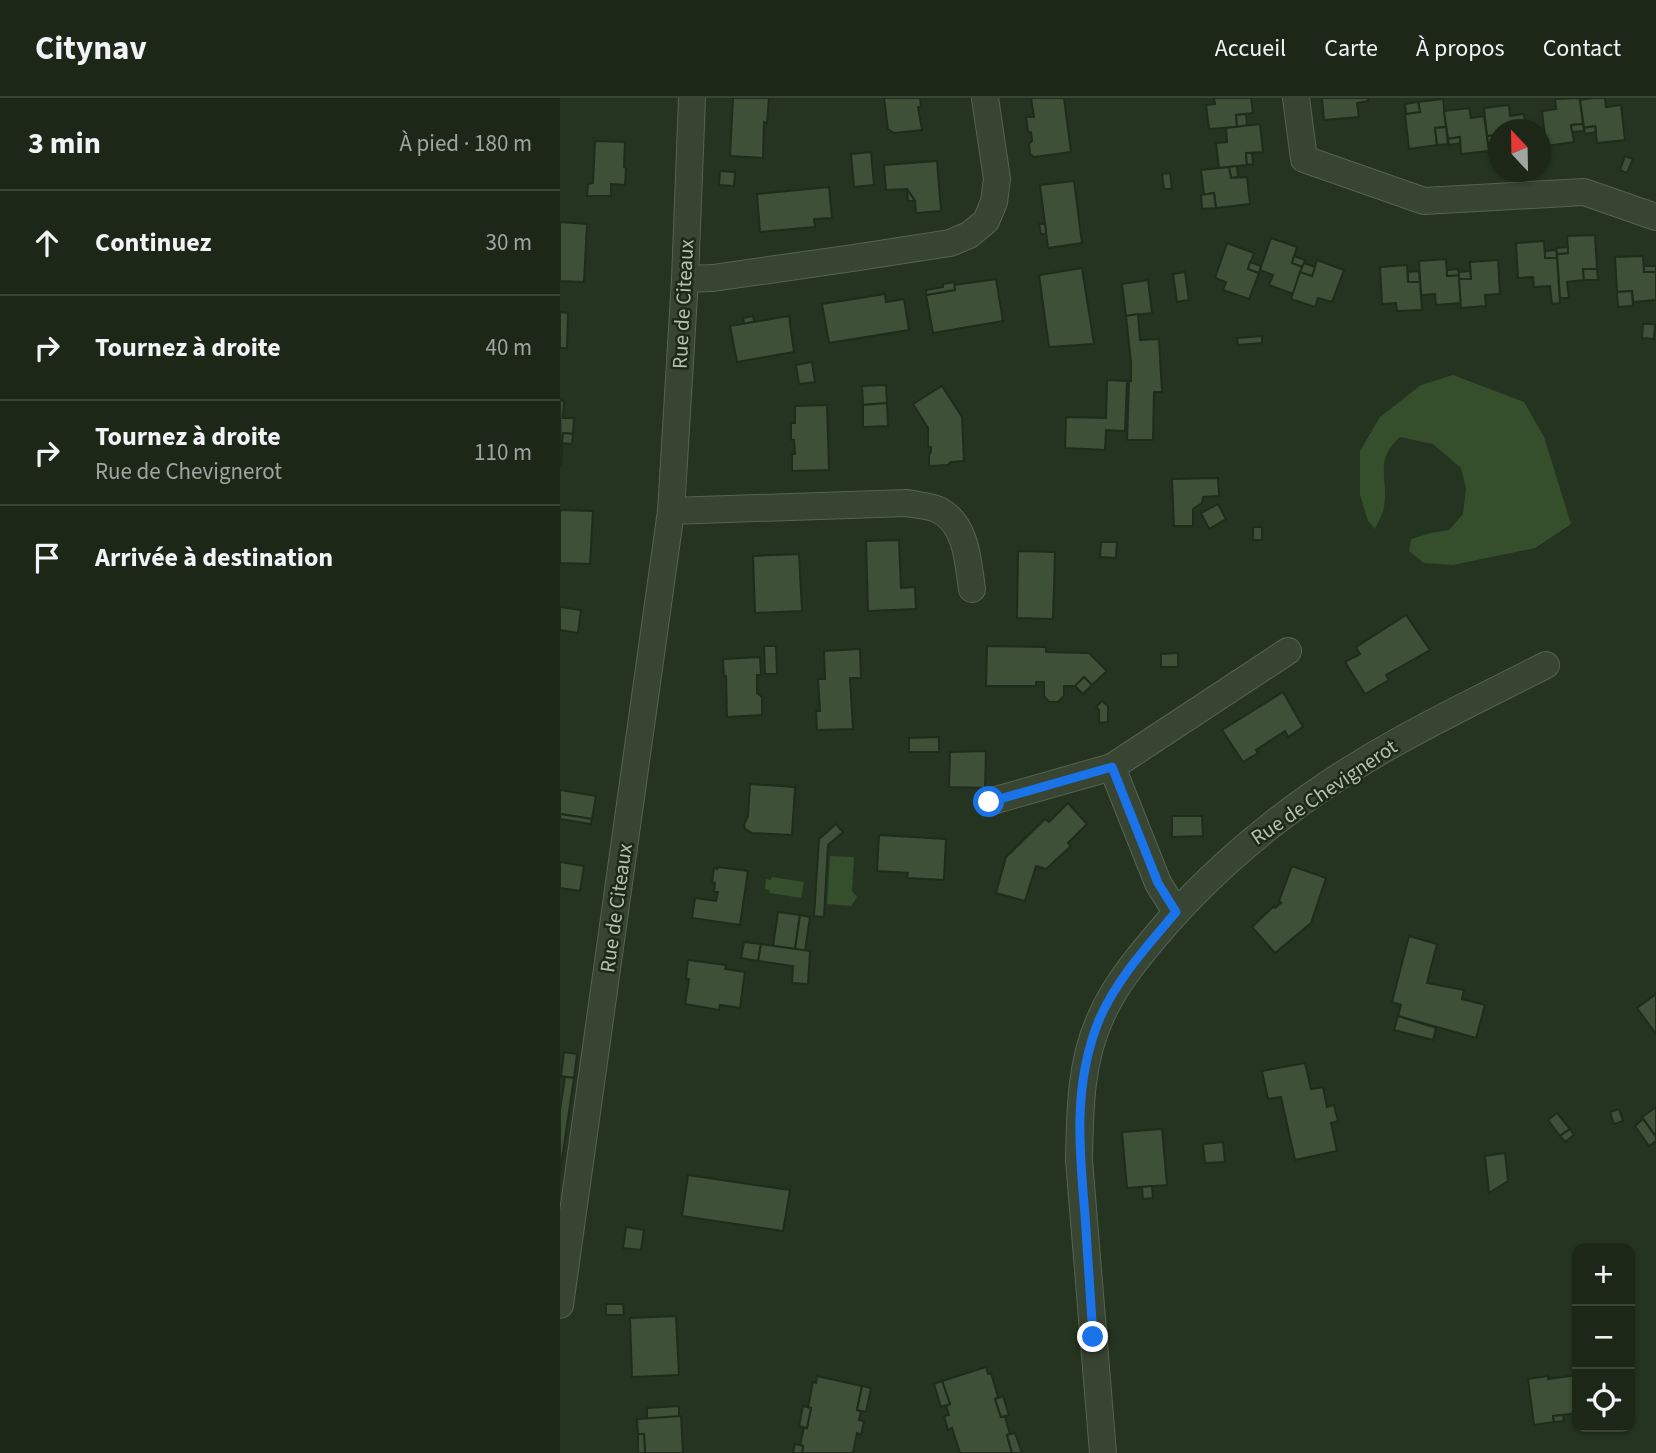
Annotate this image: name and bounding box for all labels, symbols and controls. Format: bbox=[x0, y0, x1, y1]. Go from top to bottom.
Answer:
text: Citynav bbox=[35, 25, 147, 72]
text: Accueil bbox=[1215, 31, 1286, 66]
text: Carte bbox=[1324, 31, 1378, 66]
text: À propos bbox=[1416, 31, 1505, 66]
text: Contact bbox=[1543, 31, 1621, 66]
north arrow bbox=[1488, 119, 1551, 182]
text: 3 min bbox=[28, 122, 101, 165]
text: À pied · 180 m bbox=[399, 127, 532, 160]
icon: ahead bbox=[28, 224, 66, 262]
text: Continuez bbox=[95, 224, 211, 261]
text: 30 m bbox=[485, 226, 532, 259]
street label: Rue de Citeaux bbox=[665, 238, 701, 370]
icon: right bbox=[28, 329, 66, 367]
text: Tournez à droite bbox=[95, 329, 281, 366]
text: 40 m bbox=[485, 331, 532, 364]
text: Tournez à droite bbox=[95, 418, 281, 455]
icon: right bbox=[28, 434, 66, 472]
text: 110 m bbox=[474, 436, 532, 469]
text: Rue de Chevignerot bbox=[95, 455, 282, 488]
icon: arrive bbox=[28, 539, 66, 577]
text: Arrivée à destination bbox=[95, 539, 333, 576]
street label: Rue de Chevignerot bbox=[1245, 732, 1403, 852]
route start bbox=[973, 786, 1004, 817]
street label: Rue de Citeaux bbox=[592, 841, 640, 974]
map controls bbox=[1572, 1243, 1635, 1432]
button: + bbox=[1572, 1243, 1635, 1306]
button: − bbox=[1572, 1306, 1635, 1369]
route end bbox=[1077, 1321, 1108, 1352]
button: locate bbox=[1572, 1369, 1635, 1432]

